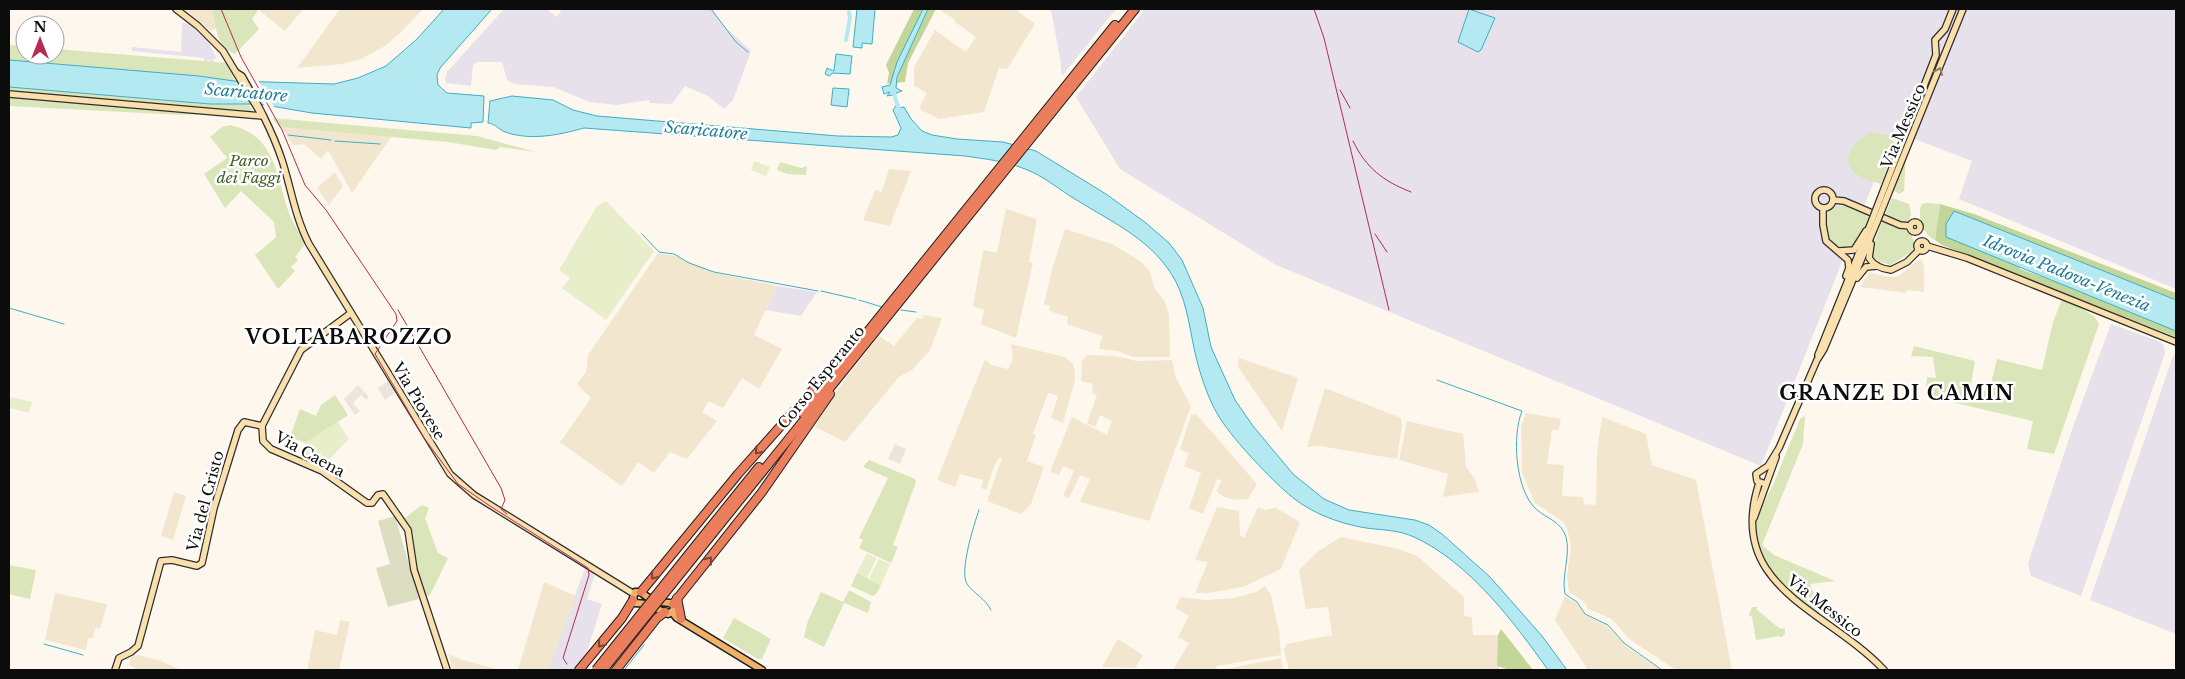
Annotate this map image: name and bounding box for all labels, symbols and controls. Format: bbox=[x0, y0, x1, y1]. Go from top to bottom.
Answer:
north arrow bbox=[15, 15, 65, 65]
text: N bbox=[33, 18, 47, 36]
one-way arrow bbox=[1933, 67, 1943, 76]
water label: Scaricatore bbox=[204, 78, 289, 106]
street label: Via Messico bbox=[1876, 81, 1929, 172]
water label: Scaricatore bbox=[664, 116, 749, 144]
park label: Parco dei Faggi bbox=[217, 151, 282, 187]
water label: Idrovia Padova-Venezia bbox=[1980, 230, 2154, 316]
street label: Corso Esperanto bbox=[773, 321, 869, 433]
district label: VOLTABAROZZO bbox=[244, 325, 453, 349]
street label: Via Piovese bbox=[388, 358, 450, 443]
district label: GRANZE DI CAMIN bbox=[1779, 381, 2015, 405]
street label: Via Caena bbox=[271, 427, 349, 481]
one-way arrow bbox=[755, 446, 764, 455]
street label: Via del Cristo bbox=[182, 448, 228, 555]
one-way arrow bbox=[703, 557, 712, 566]
street label: Via Messico bbox=[1783, 570, 1867, 641]
one-way arrow bbox=[650, 571, 659, 580]
one-way arrow bbox=[597, 639, 606, 648]

